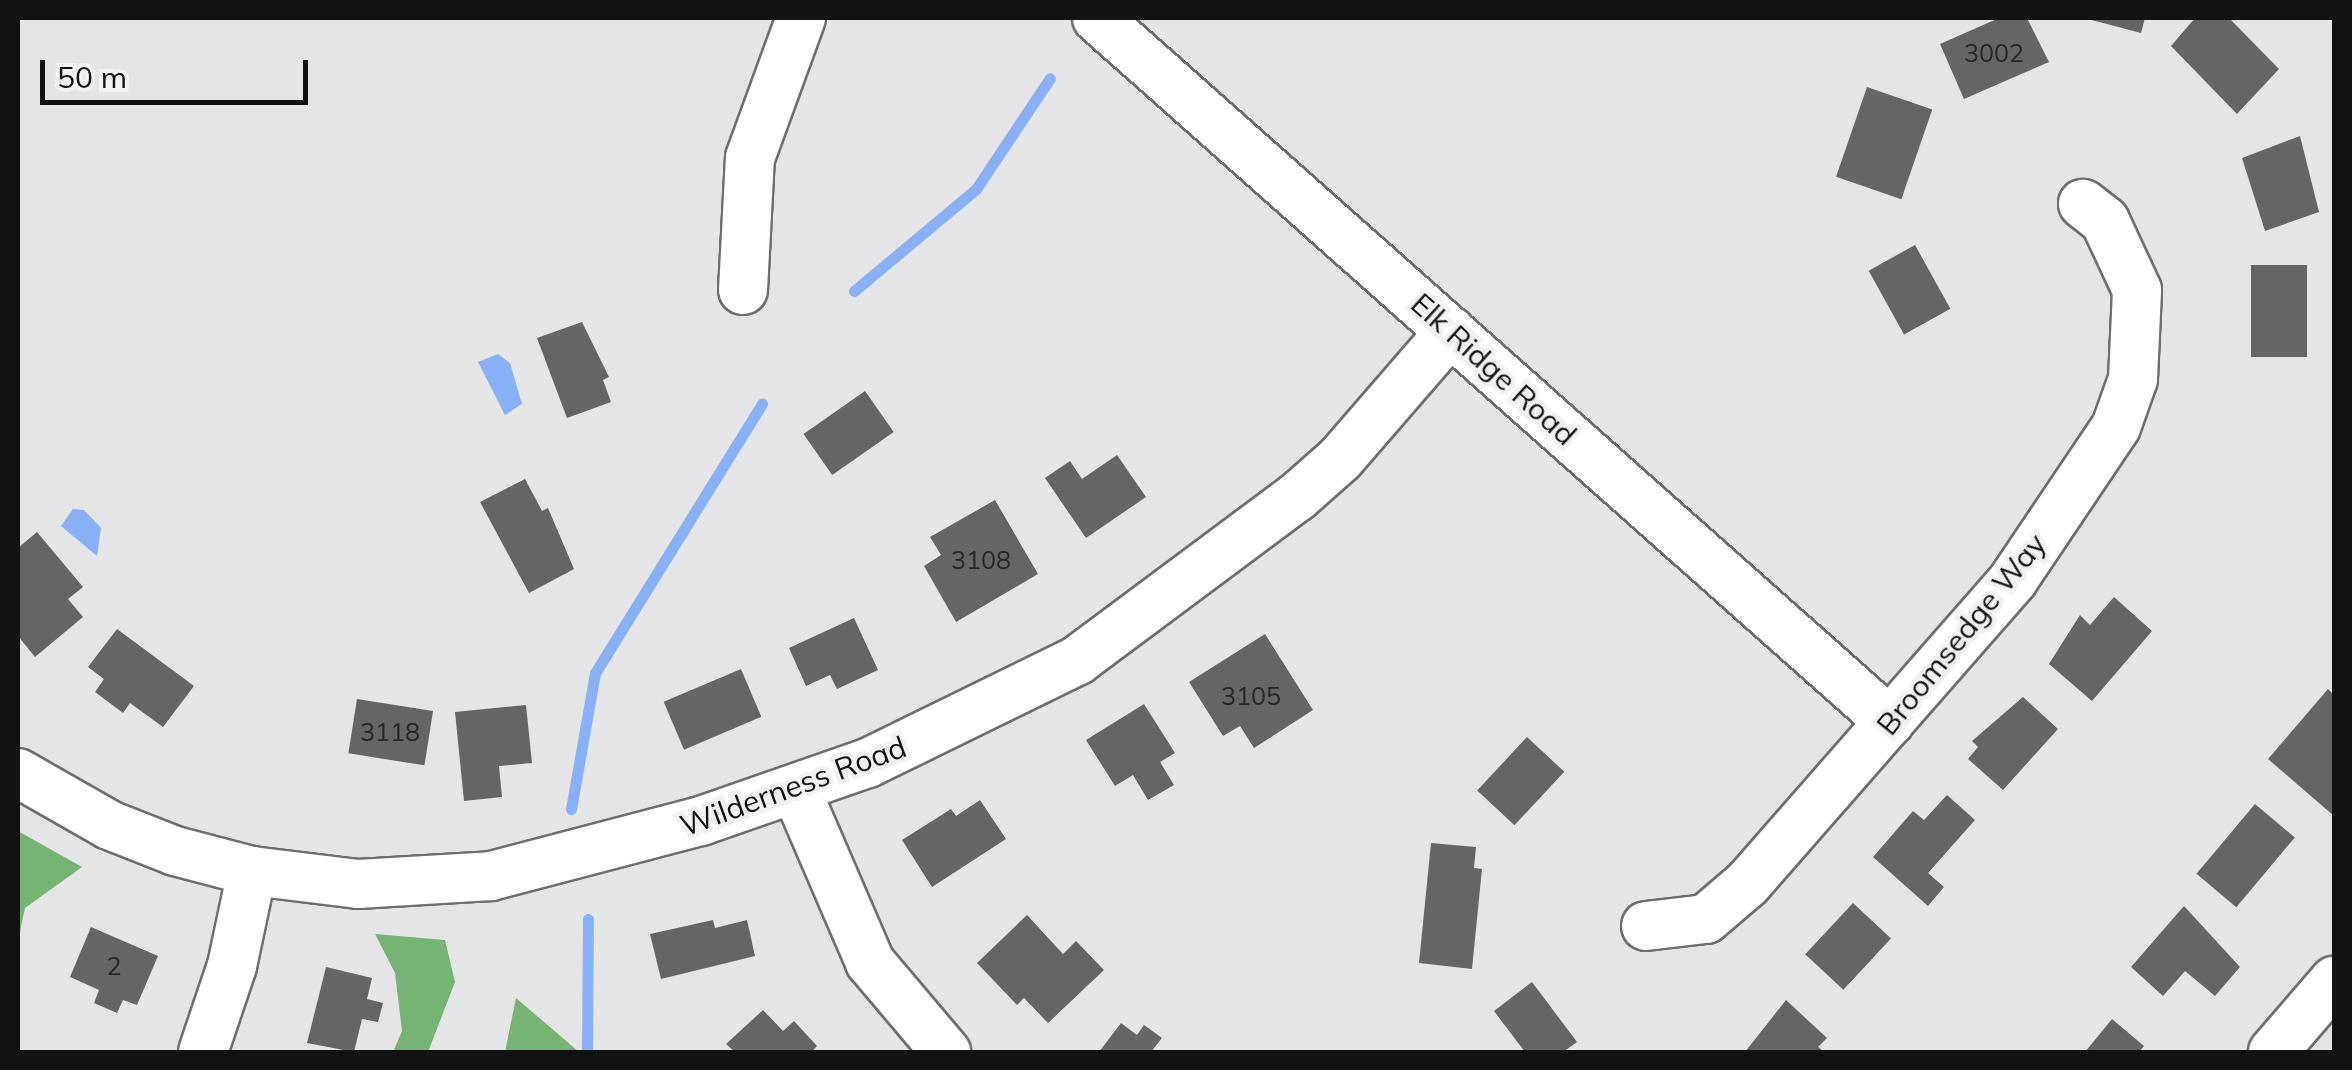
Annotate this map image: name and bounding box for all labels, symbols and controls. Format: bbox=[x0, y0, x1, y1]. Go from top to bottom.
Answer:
house number: 3002 bbox=[1964, 38, 2024, 68]
scale bar bbox=[45, 40, 312, 102]
text: 50 m bbox=[57, 58, 127, 96]
street label: Elk Ridge Road bbox=[1404, 285, 1584, 453]
street label: Broomsedge Way bbox=[1869, 526, 2053, 742]
house number: 3108 bbox=[951, 545, 1011, 575]
house number: 3105 bbox=[1221, 681, 1281, 711]
house number: 3118 bbox=[360, 717, 420, 747]
street label: Wilderness Road bbox=[675, 728, 911, 844]
house number: 2 bbox=[107, 951, 121, 981]

